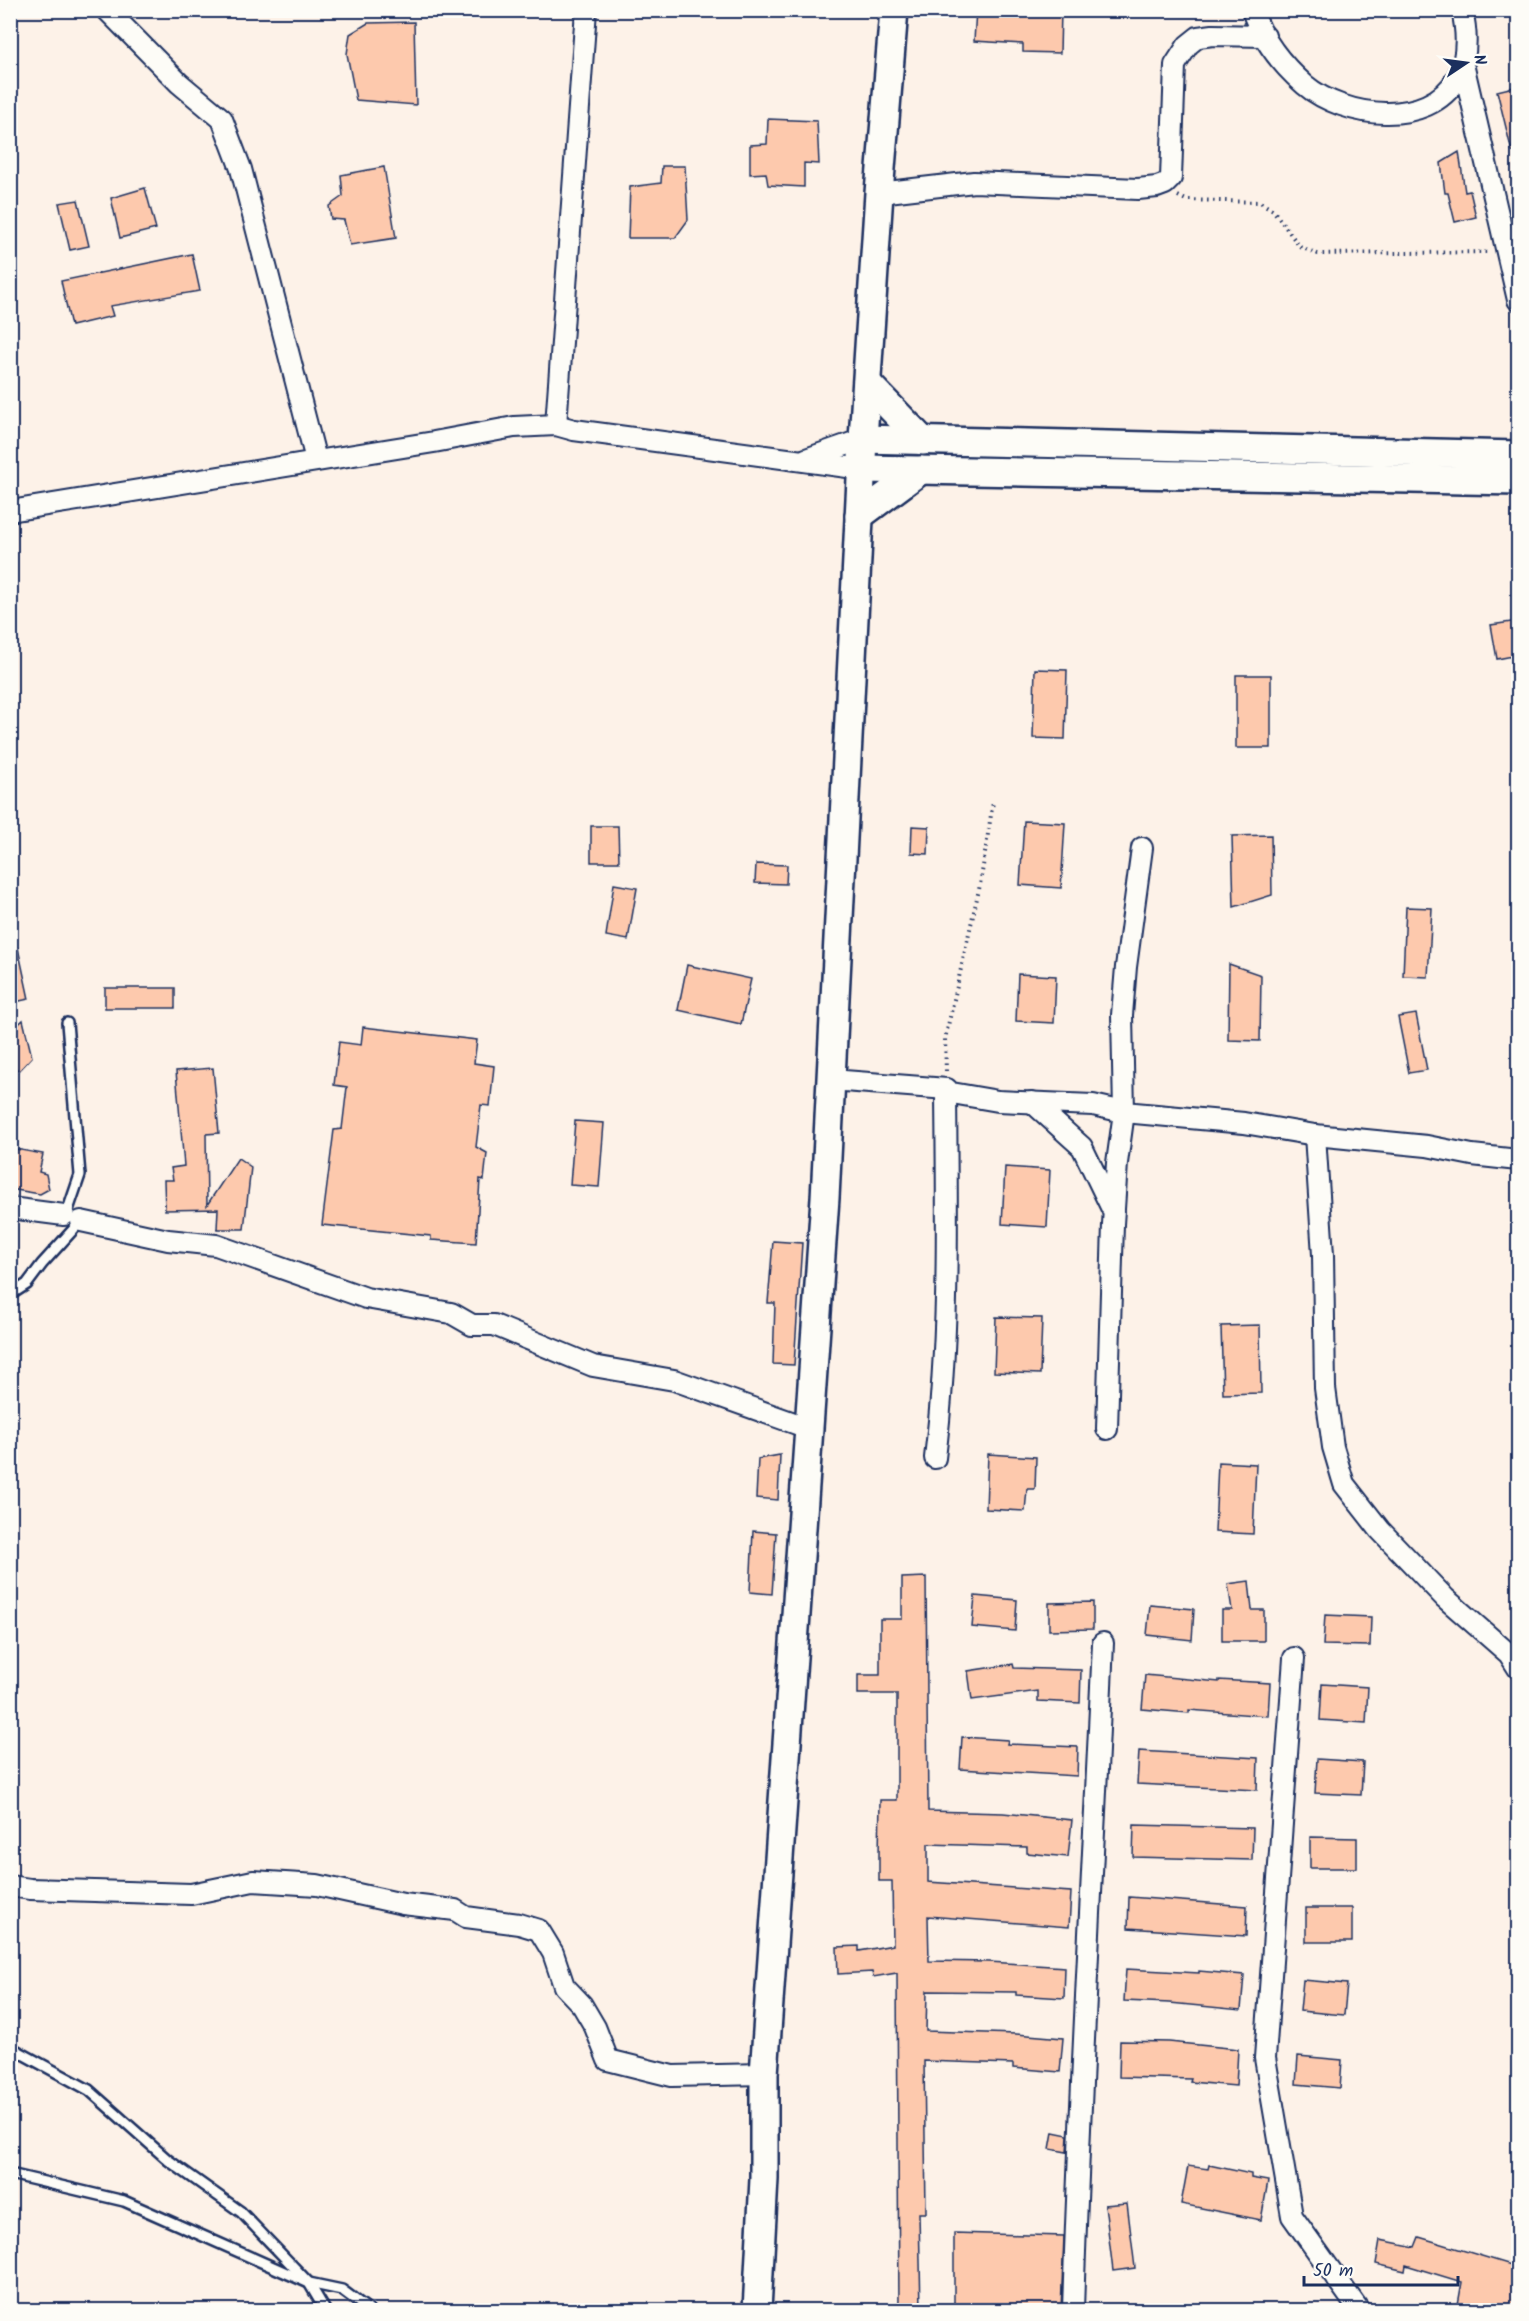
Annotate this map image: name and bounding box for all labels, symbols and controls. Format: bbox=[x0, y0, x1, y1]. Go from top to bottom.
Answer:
north arrow bbox=[1436, 33, 1496, 93]
text: N bbox=[1466, 52, 1492, 68]
scale bar bbox=[1304, 2249, 1458, 2287]
text: 50 m bbox=[1313, 2257, 1353, 2286]

